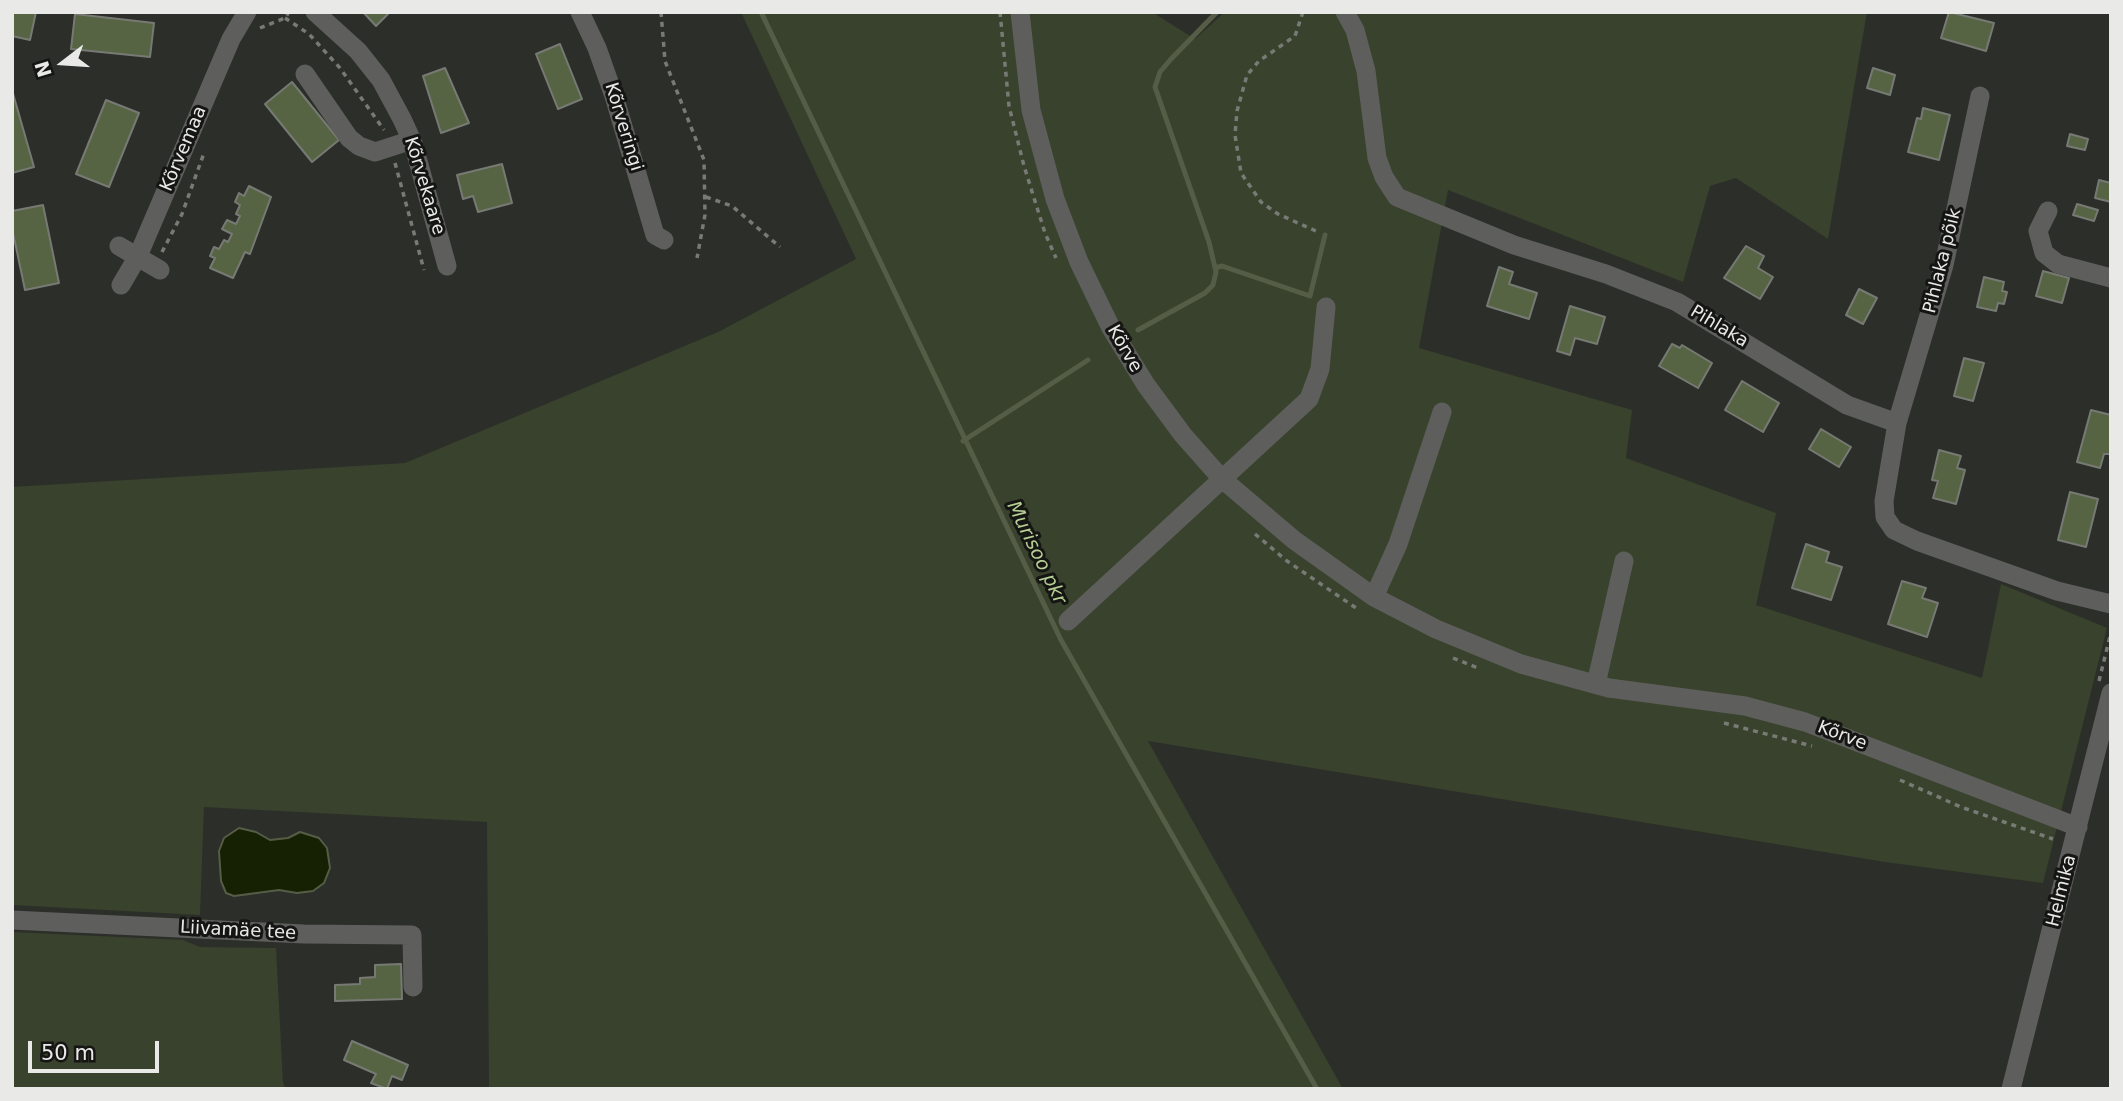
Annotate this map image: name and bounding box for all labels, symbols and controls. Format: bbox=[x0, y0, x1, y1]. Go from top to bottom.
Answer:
north arrow bbox=[28, 28, 98, 98]
text: N bbox=[30, 58, 56, 80]
street label: Kõrveringi bbox=[599, 80, 647, 174]
street label: Kõrvemaa bbox=[156, 103, 212, 195]
street label: Kõrvekaare bbox=[399, 134, 449, 238]
street label: Pihlaka põik bbox=[1920, 206, 1966, 316]
street label: Pihlaka bbox=[1686, 301, 1752, 353]
street label: Kõrve bbox=[1102, 321, 1146, 377]
water label: Murisoo pkr bbox=[1001, 498, 1071, 608]
street label: Kõrve bbox=[1814, 717, 1870, 755]
street label: Helmika bbox=[2043, 853, 2081, 929]
street label: Liivamäe tee bbox=[179, 917, 297, 945]
scale bar bbox=[32, 1028, 163, 1072]
text: 50 m bbox=[41, 1041, 95, 1065]

